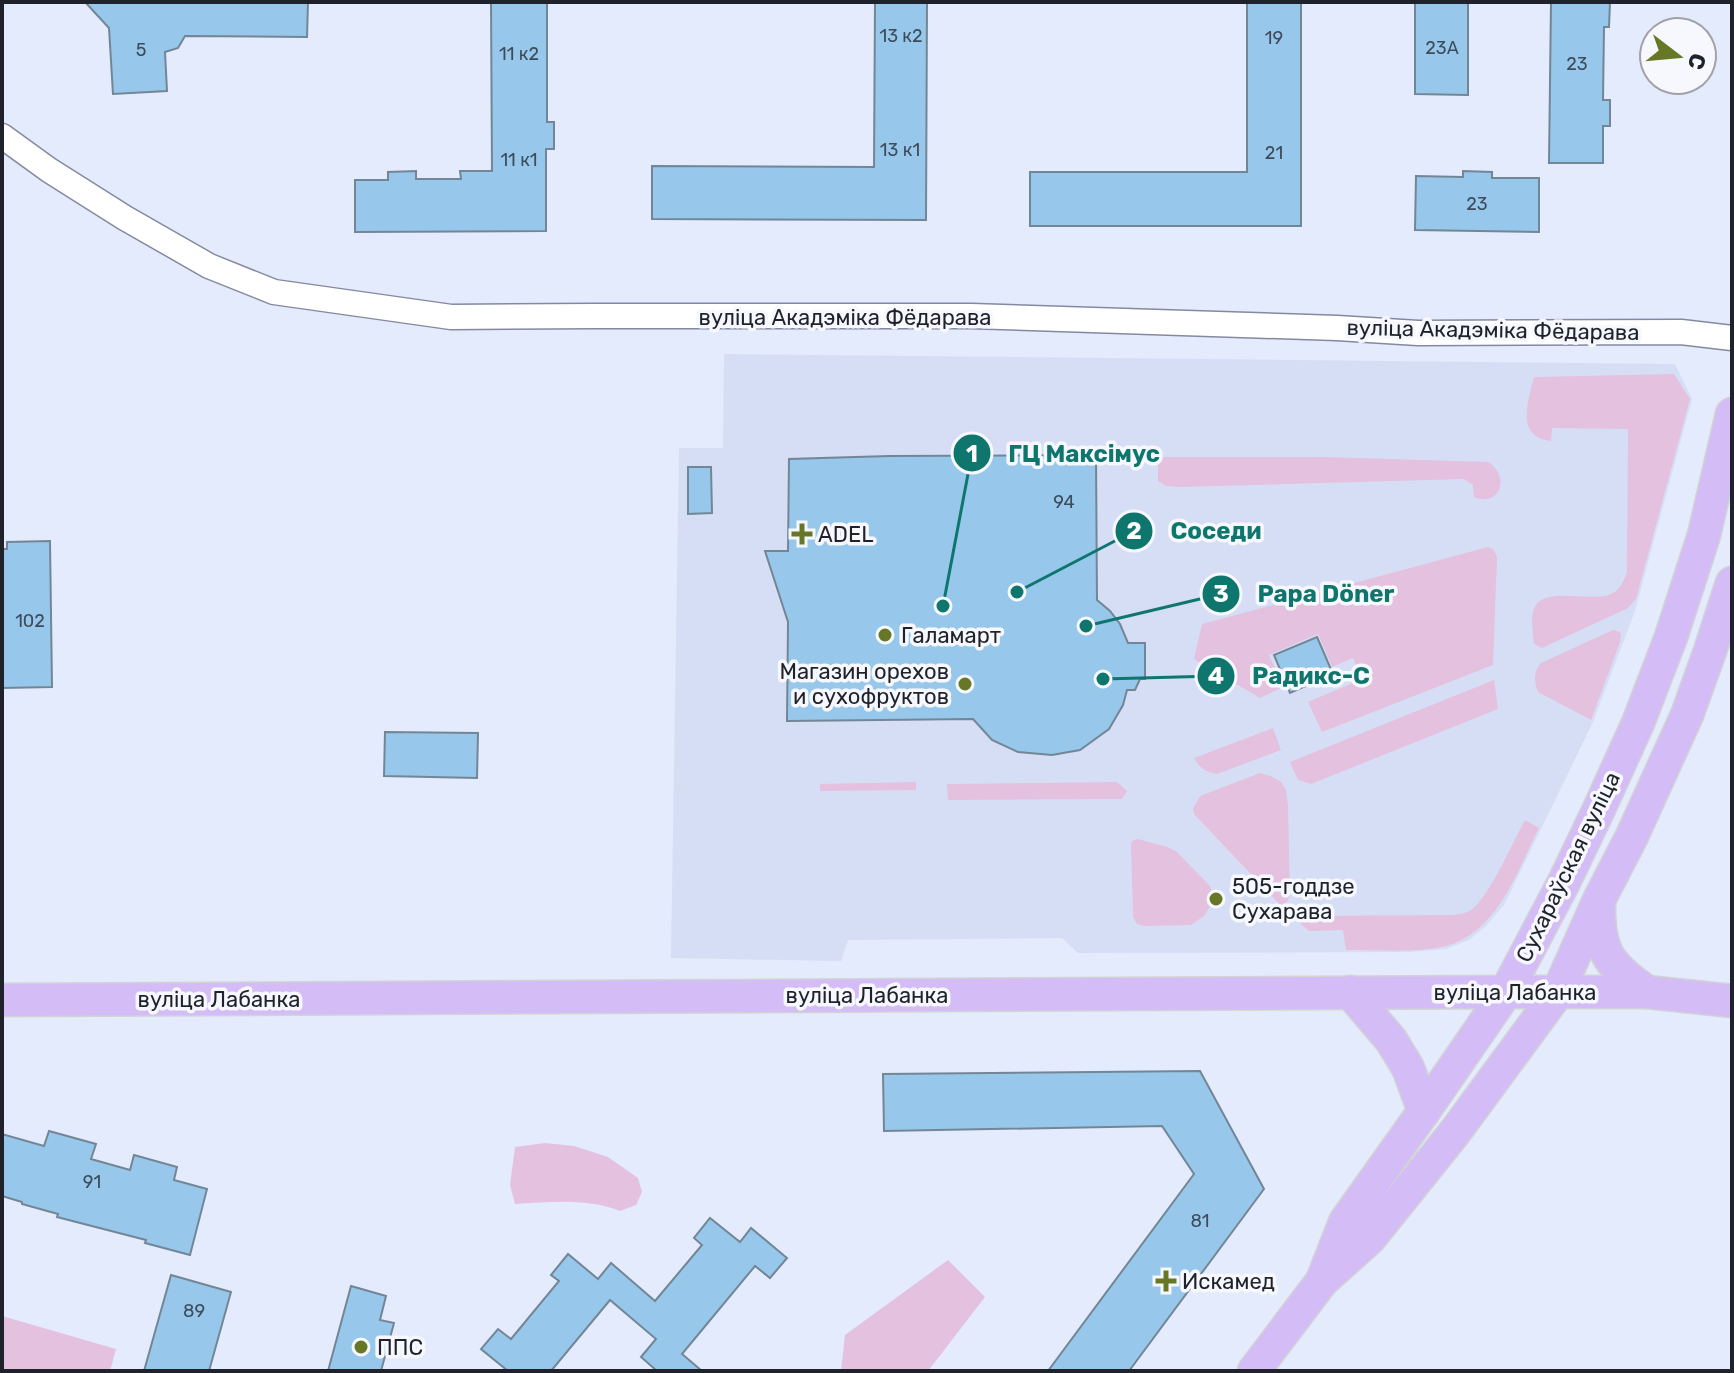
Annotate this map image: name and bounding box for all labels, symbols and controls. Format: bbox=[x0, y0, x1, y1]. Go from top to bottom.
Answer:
north arrow bbox=[1638, 16, 1718, 96]
house number: 13 к2 bbox=[879, 25, 923, 47]
house number: 19 bbox=[1265, 27, 1283, 49]
house number: 23А bbox=[1425, 37, 1459, 59]
house number: 5 bbox=[136, 39, 146, 61]
house number: 11 к2 bbox=[499, 43, 539, 65]
text: С bbox=[1682, 50, 1712, 73]
house number: 23 bbox=[1566, 53, 1588, 75]
house number: 13 к1 bbox=[880, 139, 920, 161]
house number: 21 bbox=[1265, 142, 1283, 164]
house number: 11 к1 bbox=[500, 149, 538, 171]
house number: 23 bbox=[1466, 193, 1488, 215]
street label: вуліца Акадэміка Фёдарава bbox=[699, 304, 991, 331]
street label: вуліца Акадэміка Фёдарава bbox=[1346, 314, 1640, 346]
callout: ГЦ Максімус bbox=[952, 429, 1176, 477]
text: 1 bbox=[966, 440, 978, 468]
text: ГЦ Максімус bbox=[1008, 440, 1160, 468]
house number: 94 bbox=[1053, 491, 1075, 513]
callout: Соседи bbox=[1114, 507, 1277, 555]
text: 2 bbox=[1126, 517, 1142, 545]
text: Соседи bbox=[1171, 517, 1261, 545]
place label: ADEL bbox=[818, 521, 874, 548]
marker: ADEL bbox=[793, 525, 811, 543]
callout: Papa Döner bbox=[1201, 570, 1410, 618]
text: 3 bbox=[1213, 580, 1229, 608]
text: Papa Döner bbox=[1258, 580, 1395, 608]
house number: 102 bbox=[15, 610, 45, 632]
place label: Галамарт bbox=[901, 622, 1001, 649]
marker: Галамарт bbox=[876, 626, 894, 644]
callout: Радикс-С bbox=[1196, 652, 1386, 700]
place label: Магазин орехов и сухофруктов bbox=[779, 658, 949, 710]
text: 4 bbox=[1208, 662, 1224, 690]
text: Радикс-С bbox=[1252, 662, 1370, 690]
marker: Магазин орехов и сухофруктов bbox=[956, 675, 974, 693]
street label: Сухараўская вуліца bbox=[1510, 767, 1626, 967]
place label: 505-годдзе Сухарава bbox=[1232, 873, 1355, 925]
marker: 505-годдзе Сухарава bbox=[1207, 890, 1225, 908]
street label: вуліца Лабанка bbox=[1434, 979, 1596, 1006]
street label: вуліца Лабанка bbox=[786, 982, 948, 1009]
street label: вуліца Лабанка bbox=[138, 986, 300, 1013]
house number: 91 bbox=[83, 1171, 101, 1193]
house number: 81 bbox=[1190, 1210, 1210, 1232]
place label: Искамед bbox=[1182, 1268, 1275, 1295]
marker: Искамед bbox=[1157, 1272, 1175, 1290]
house number: 89 bbox=[183, 1300, 205, 1322]
place label: ППС bbox=[377, 1334, 423, 1361]
marker: ППС bbox=[352, 1338, 370, 1356]

